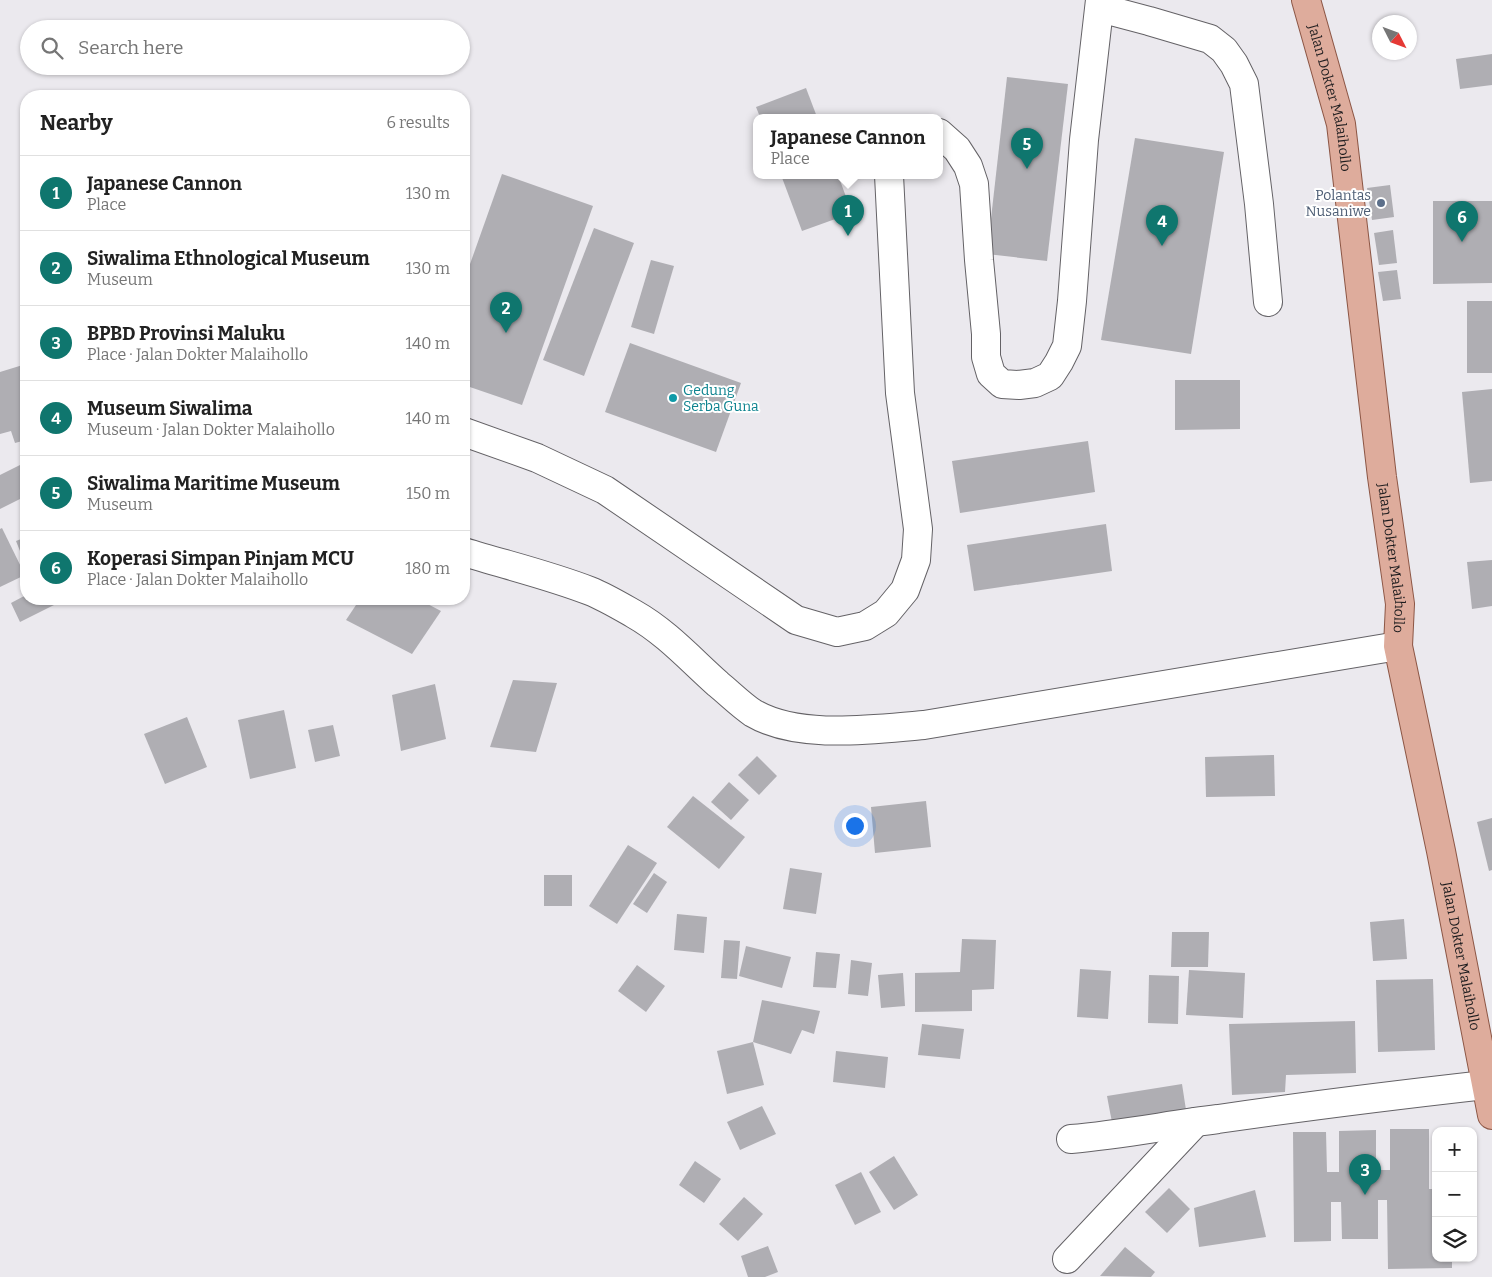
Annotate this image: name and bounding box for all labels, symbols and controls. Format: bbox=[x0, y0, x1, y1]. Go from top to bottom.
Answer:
north arrow bbox=[1372, 15, 1417, 60]
search box bbox=[20, 20, 470, 75]
street label: Jalan Dokter Malaihollo bbox=[1304, 21, 1355, 172]
icon: search bbox=[38, 34, 66, 62]
text: Search here bbox=[78, 36, 183, 59]
text: Nearby bbox=[40, 110, 113, 136]
text: 6 results bbox=[387, 113, 450, 132]
popup bbox=[753, 114, 943, 179]
text: Japanese Cannon bbox=[771, 126, 925, 149]
pin: 5 bbox=[1011, 128, 1043, 169]
text: Place bbox=[771, 149, 810, 168]
text: Japanese Cannon bbox=[87, 172, 242, 195]
text: 1 bbox=[53, 184, 59, 203]
text: 130 m bbox=[406, 184, 450, 203]
place label: Polantas Nusaniwe bbox=[1306, 187, 1371, 220]
text: Place bbox=[87, 195, 126, 214]
pin: 1 bbox=[832, 195, 864, 236]
marker: Polantas Nusaniwe bbox=[1375, 197, 1387, 209]
pin: 6 bbox=[1446, 201, 1478, 242]
pin: 4 bbox=[1146, 205, 1178, 246]
text: Siwalima Ethnological Museum bbox=[87, 247, 370, 270]
text: 2 bbox=[51, 259, 61, 278]
text: 130 m bbox=[406, 259, 450, 278]
text: Museum bbox=[87, 270, 153, 289]
pin: 2 bbox=[490, 292, 522, 333]
text: BPBD Provinsi Maluku bbox=[87, 322, 285, 345]
text: 3 bbox=[51, 334, 61, 353]
text: 140 m bbox=[405, 334, 450, 353]
text: Place · Jalan Dokter Malaihollo bbox=[87, 345, 308, 364]
place label: Gedung Serba Guna bbox=[683, 382, 759, 415]
marker: Gedung Serba Guna bbox=[667, 392, 679, 404]
text: Museum Siwalima bbox=[87, 397, 252, 420]
text: 4 bbox=[51, 409, 61, 428]
text: 140 m bbox=[405, 409, 450, 428]
text: Museum · Jalan Dokter Malaihollo bbox=[87, 420, 335, 439]
text: Siwalima Maritime Museum bbox=[87, 472, 340, 495]
street label: Jalan Dokter Malaihollo bbox=[1374, 481, 1409, 633]
text: 5 bbox=[52, 484, 60, 503]
text: 150 m bbox=[406, 484, 450, 503]
text: Museum bbox=[87, 495, 153, 514]
text: Koperasi Simpan Pinjam MCU bbox=[87, 547, 354, 570]
text: 6 bbox=[51, 559, 61, 578]
text: 180 m bbox=[405, 559, 450, 578]
text: Place · Jalan Dokter Malaihollo bbox=[87, 570, 308, 589]
your location bbox=[842, 813, 868, 839]
street label: Jalan Dokter Malaihollo bbox=[1438, 879, 1484, 1032]
map controls bbox=[1432, 1127, 1477, 1262]
button: + bbox=[1432, 1127, 1477, 1172]
pin: 3 bbox=[1349, 1154, 1381, 1195]
button: − bbox=[1432, 1172, 1477, 1217]
button: layers bbox=[1432, 1217, 1477, 1262]

